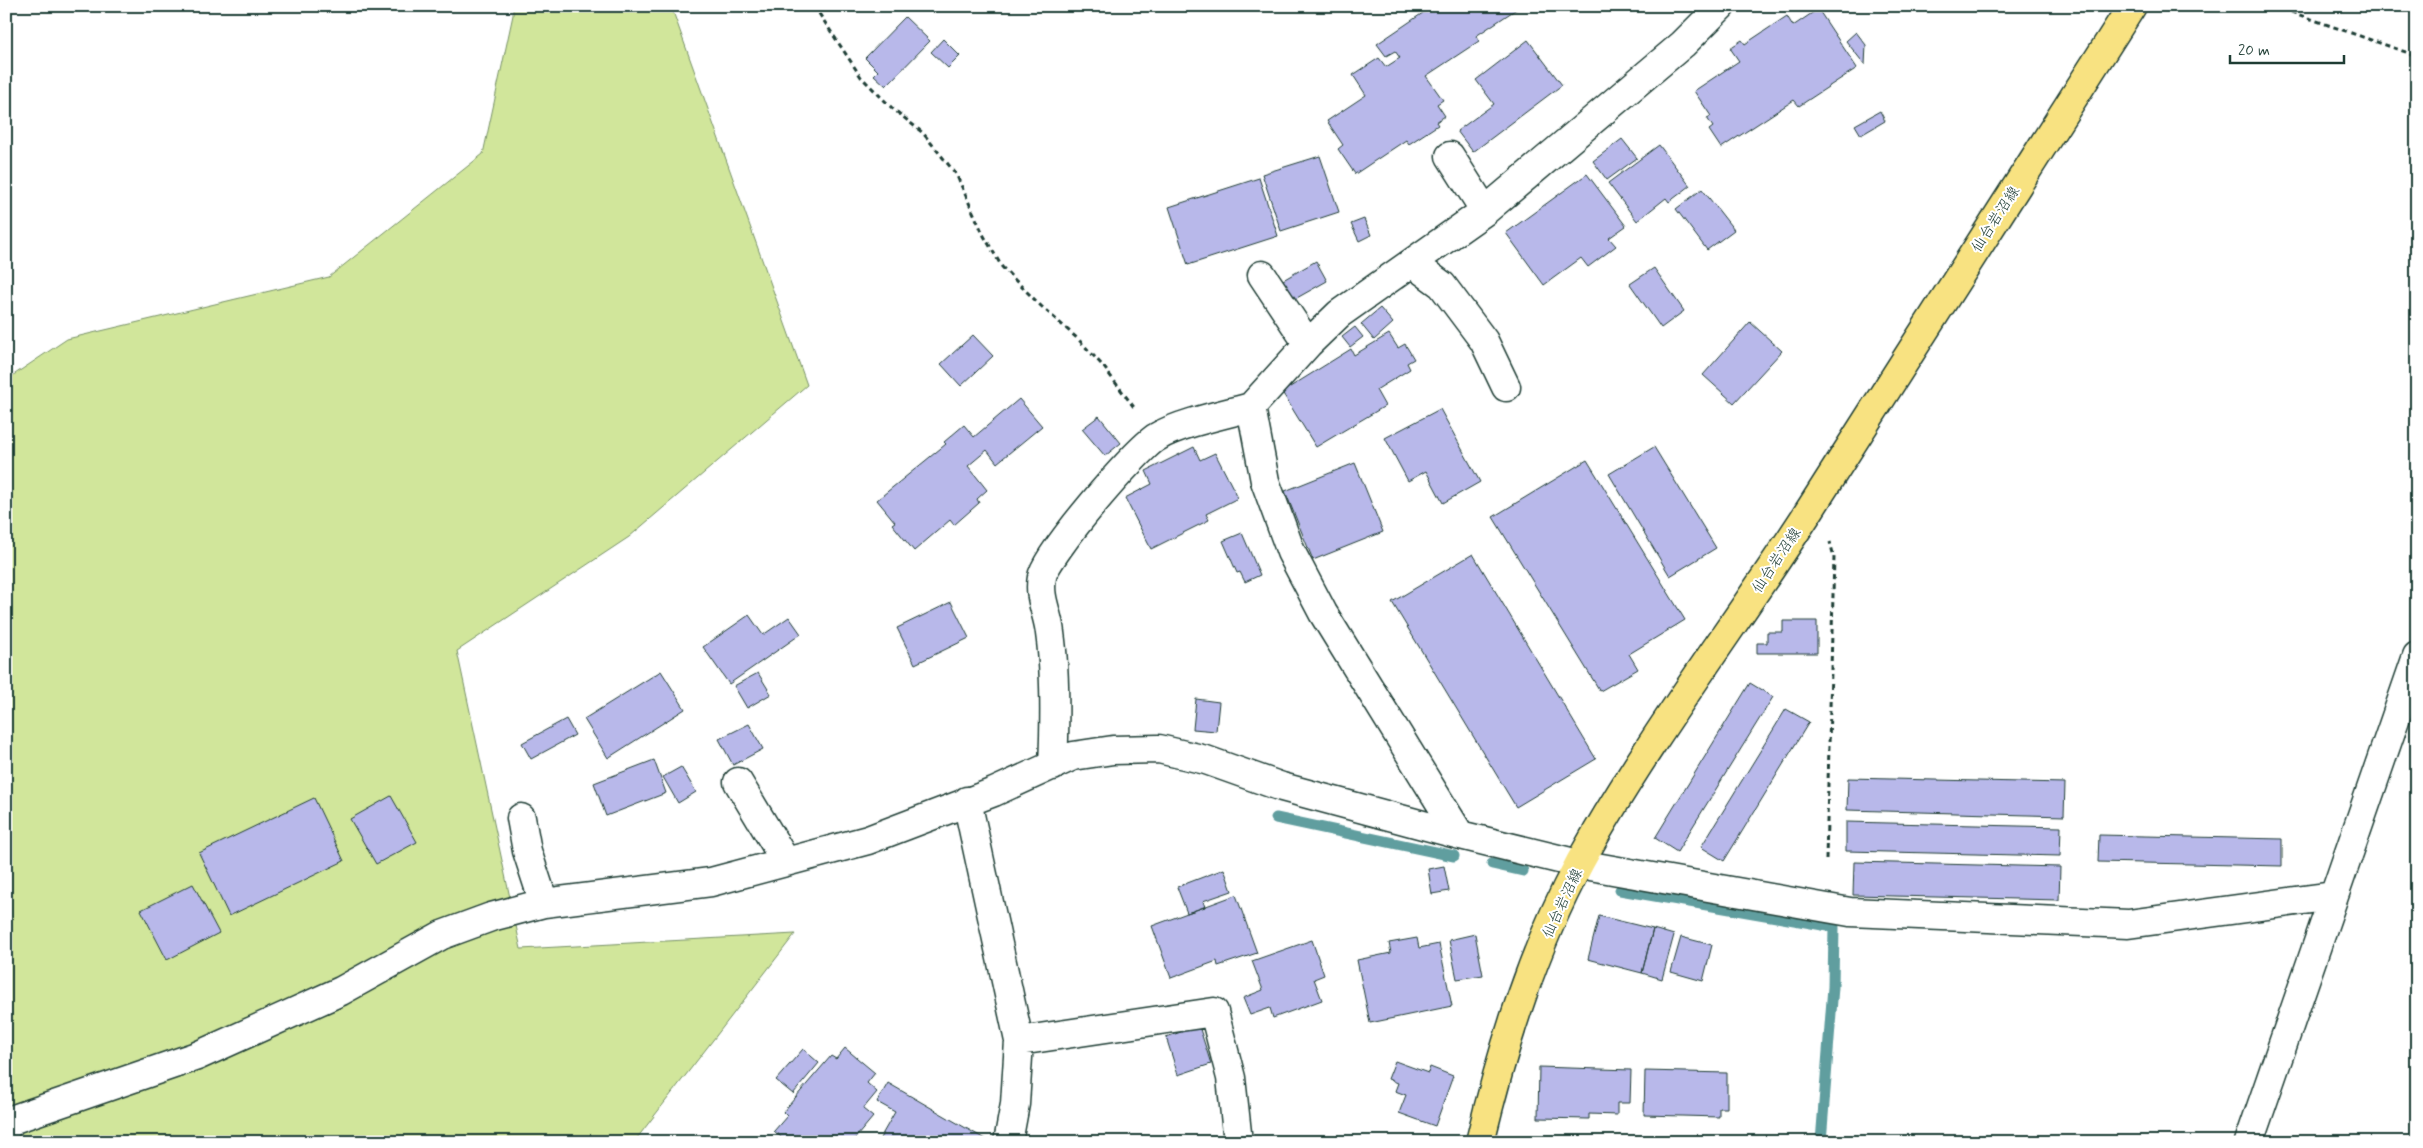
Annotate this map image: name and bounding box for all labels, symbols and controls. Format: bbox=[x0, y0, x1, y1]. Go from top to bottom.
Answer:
scale bar bbox=[2230, 32, 2344, 64]
text: 20 m bbox=[2238, 41, 2270, 61]
street label: 仙台岩沼線 bbox=[1967, 183, 2025, 256]
street label: 仙台岩沼線 bbox=[1748, 524, 1806, 597]
street label: 仙台岩沼線 bbox=[1538, 865, 1588, 942]

